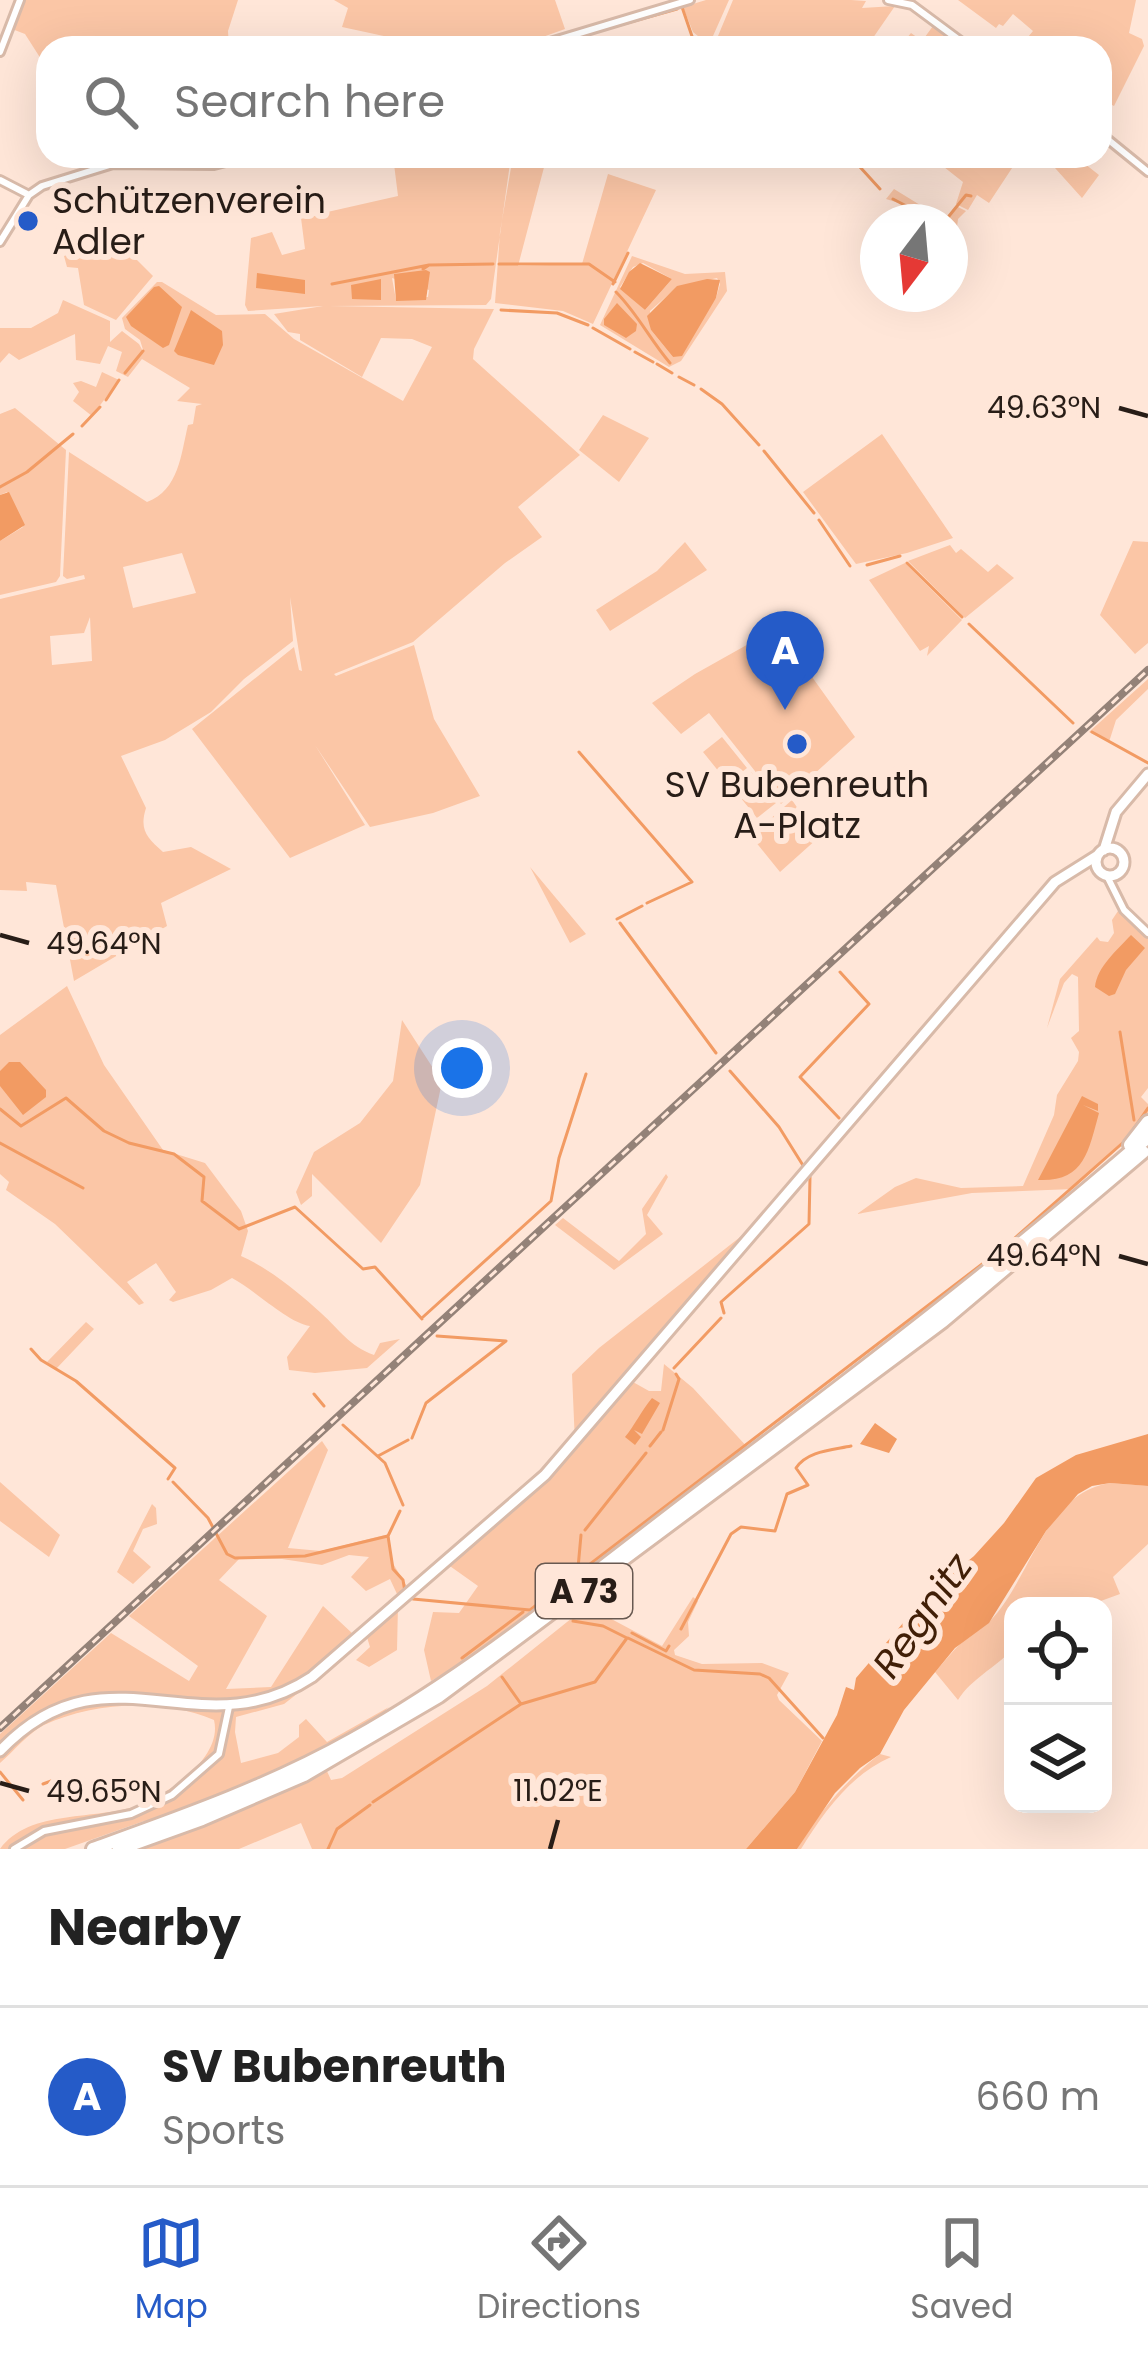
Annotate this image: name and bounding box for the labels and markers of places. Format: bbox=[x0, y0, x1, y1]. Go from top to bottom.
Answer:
place label: Schützenverein Adler bbox=[52, 175, 326, 267]
marker: Schützenverein Adler bbox=[15, 208, 41, 234]
pin: A bbox=[746, 611, 824, 710]
marker: SV Bubenreuth A-Platz bbox=[784, 731, 810, 757]
place label: SV Bubenreuth A-Platz bbox=[665, 759, 929, 851]

